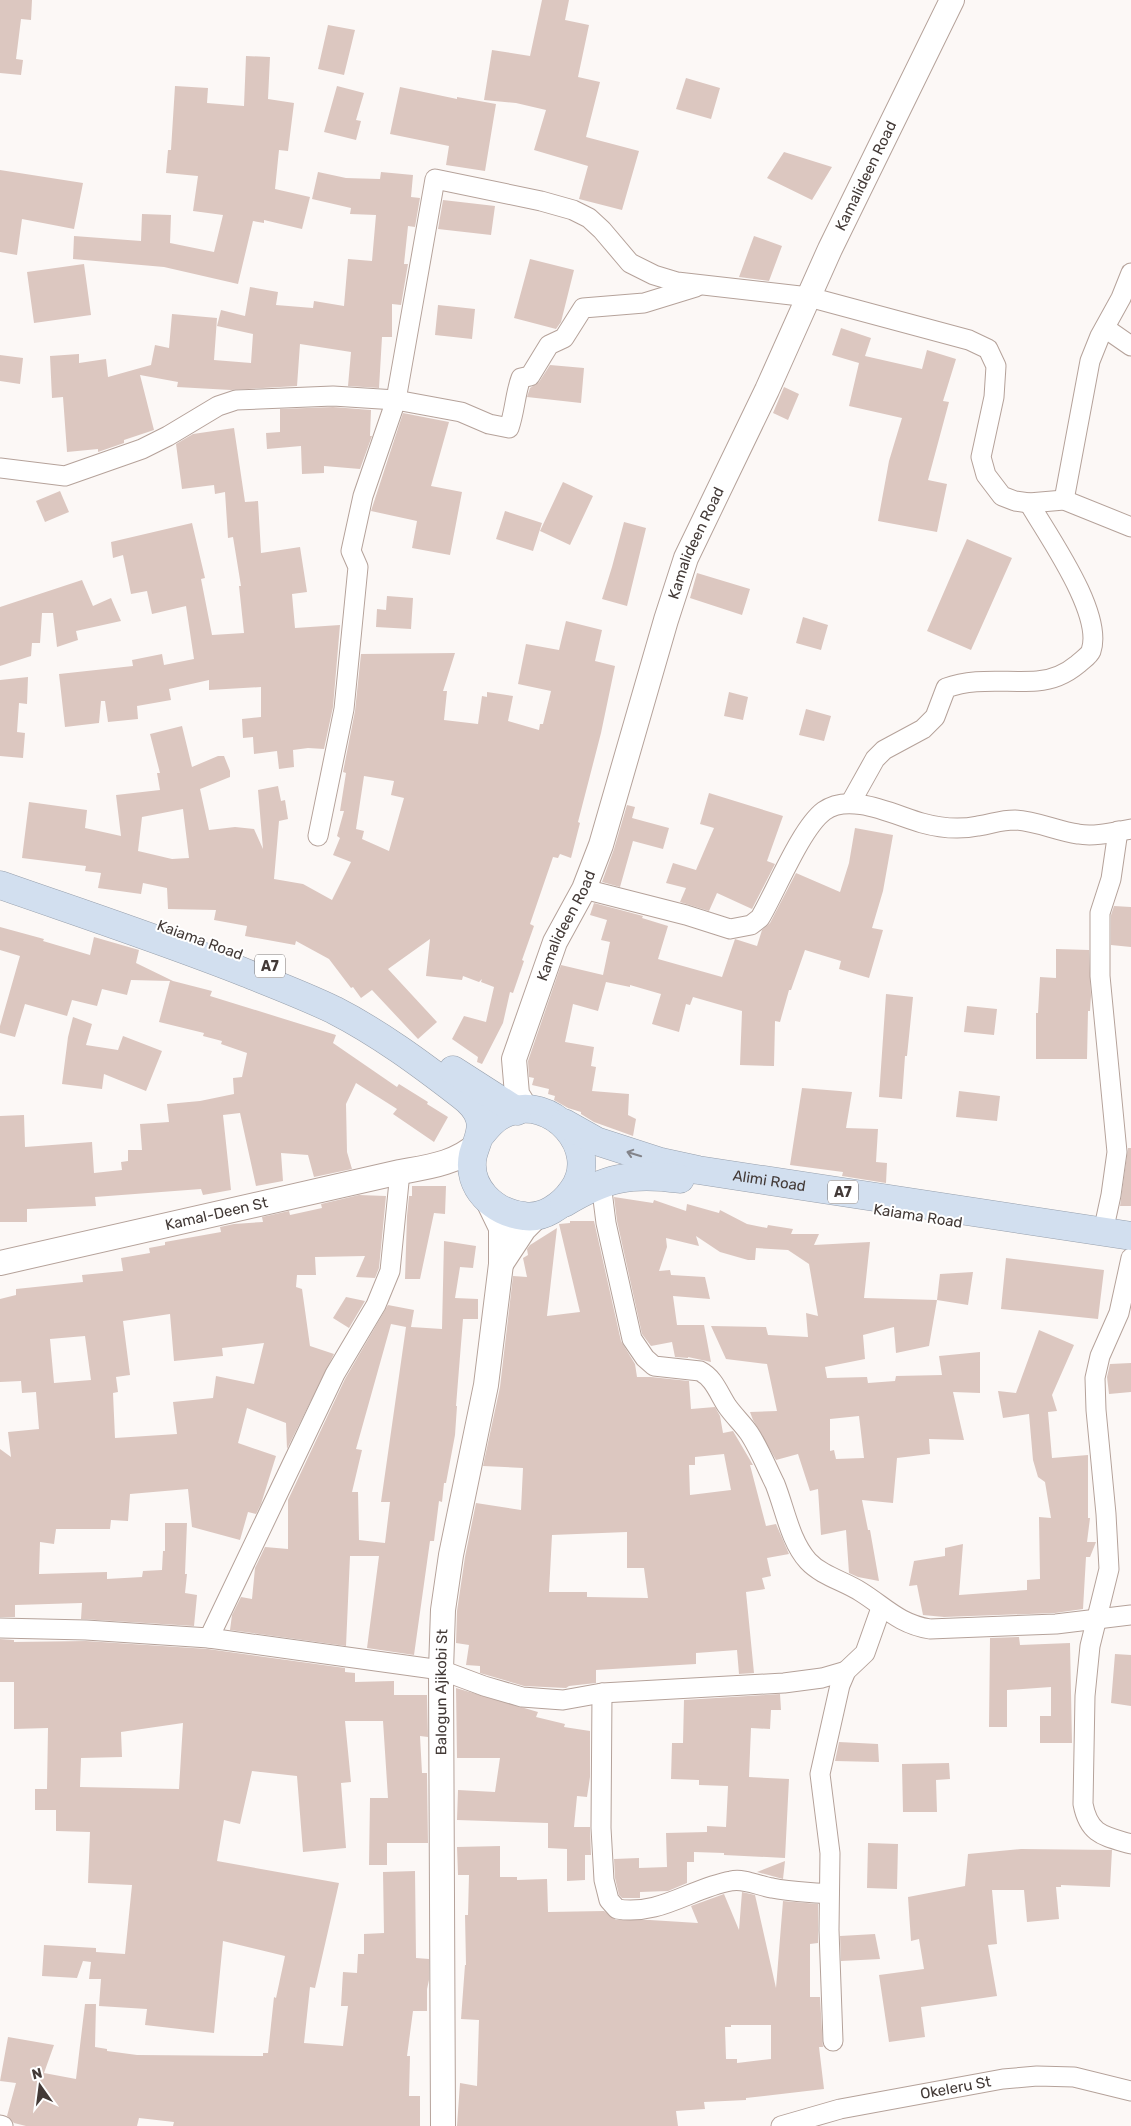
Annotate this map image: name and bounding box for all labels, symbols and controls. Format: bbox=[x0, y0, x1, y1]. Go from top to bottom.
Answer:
street label: Kamalideen Road bbox=[831, 118, 900, 234]
street label: Kamalideen Road bbox=[664, 484, 728, 601]
street label: Kamalideen Road bbox=[533, 868, 599, 983]
street label: Kaiama Road bbox=[155, 916, 245, 964]
road number: A7 bbox=[255, 954, 285, 978]
one-way arrow bbox=[627, 1148, 643, 1158]
street label: Alimi Road bbox=[732, 1166, 807, 1195]
road number: A7 bbox=[828, 1180, 858, 1204]
street label: Kamal-Deen St bbox=[163, 1193, 270, 1234]
street label: Kaiama Road bbox=[872, 1200, 964, 1232]
street label: Balogun Ajikobi St bbox=[432, 1628, 451, 1755]
north arrow bbox=[15, 2061, 65, 2111]
text: N bbox=[30, 2064, 44, 2083]
street label: Okeleru St bbox=[919, 2072, 993, 2103]

